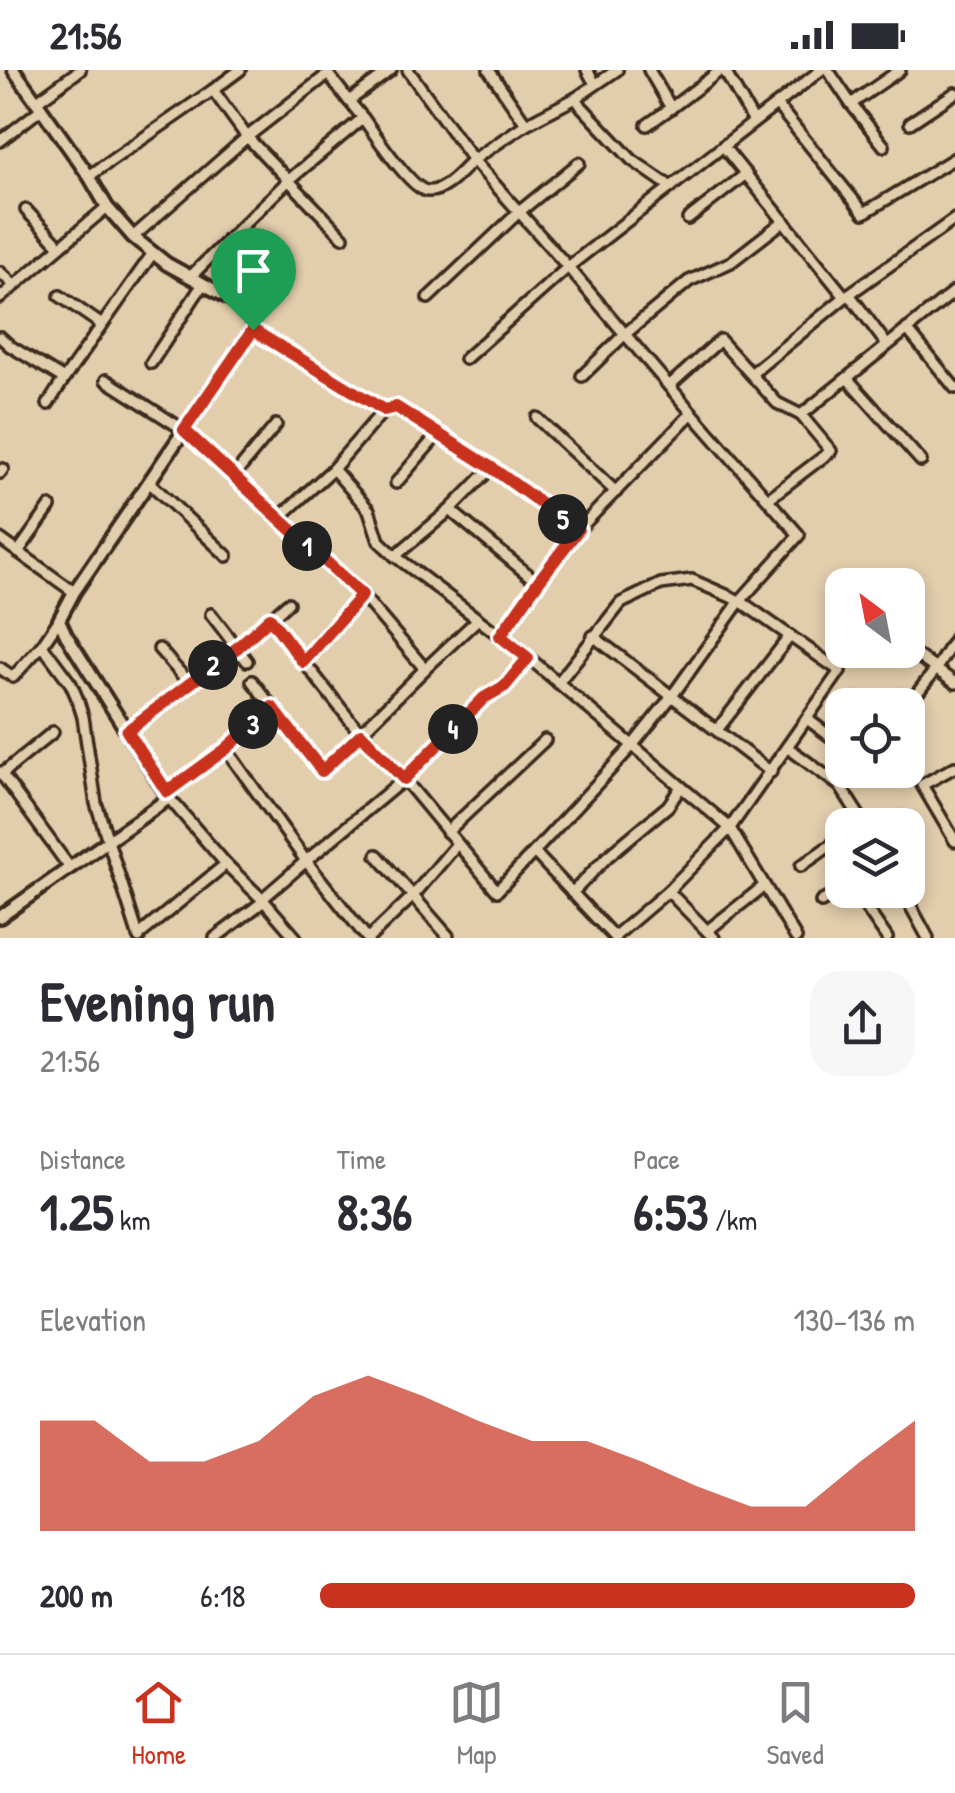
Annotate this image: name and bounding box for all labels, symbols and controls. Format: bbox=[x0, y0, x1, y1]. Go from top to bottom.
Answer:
text: 21:56 bbox=[50, 9, 122, 61]
pin bbox=[211, 228, 296, 331]
icon: arrive bbox=[226, 243, 281, 298]
pin: 5 bbox=[538, 494, 588, 544]
text: 5 bbox=[557, 500, 569, 538]
pin: 1 bbox=[282, 521, 332, 571]
text: 1 bbox=[302, 527, 312, 565]
north arrow bbox=[825, 568, 925, 668]
map controls bbox=[825, 568, 925, 908]
pin: 2 bbox=[188, 640, 238, 690]
text: 2 bbox=[206, 646, 220, 684]
button: locate bbox=[825, 688, 925, 788]
pin: 3 bbox=[228, 699, 278, 749]
pin: 4 bbox=[428, 704, 478, 754]
text: 3 bbox=[247, 705, 259, 743]
text: 4 bbox=[448, 710, 458, 748]
button: layers bbox=[825, 808, 925, 908]
text: Evening run bbox=[40, 964, 275, 1038]
button: share bbox=[810, 971, 915, 1076]
text: 21:56 bbox=[40, 1039, 100, 1082]
text: Distance bbox=[40, 1140, 126, 1178]
text: Time bbox=[337, 1140, 386, 1178]
text: Pace bbox=[633, 1140, 680, 1178]
text: 1.25 bbox=[40, 1178, 113, 1246]
text: 8:36 bbox=[337, 1178, 412, 1246]
text: 6:53 bbox=[633, 1178, 708, 1246]
text: km bbox=[113, 1201, 151, 1239]
text: /km bbox=[708, 1201, 757, 1239]
text: Elevation bbox=[40, 1298, 146, 1341]
text: 130–136 m bbox=[793, 1298, 915, 1341]
text: 200 m bbox=[40, 1574, 113, 1617]
text: 6:18 bbox=[200, 1574, 246, 1617]
tab: Home bbox=[131, 1675, 186, 1773]
tab: Map bbox=[449, 1675, 504, 1773]
tab: Saved bbox=[767, 1675, 824, 1773]

